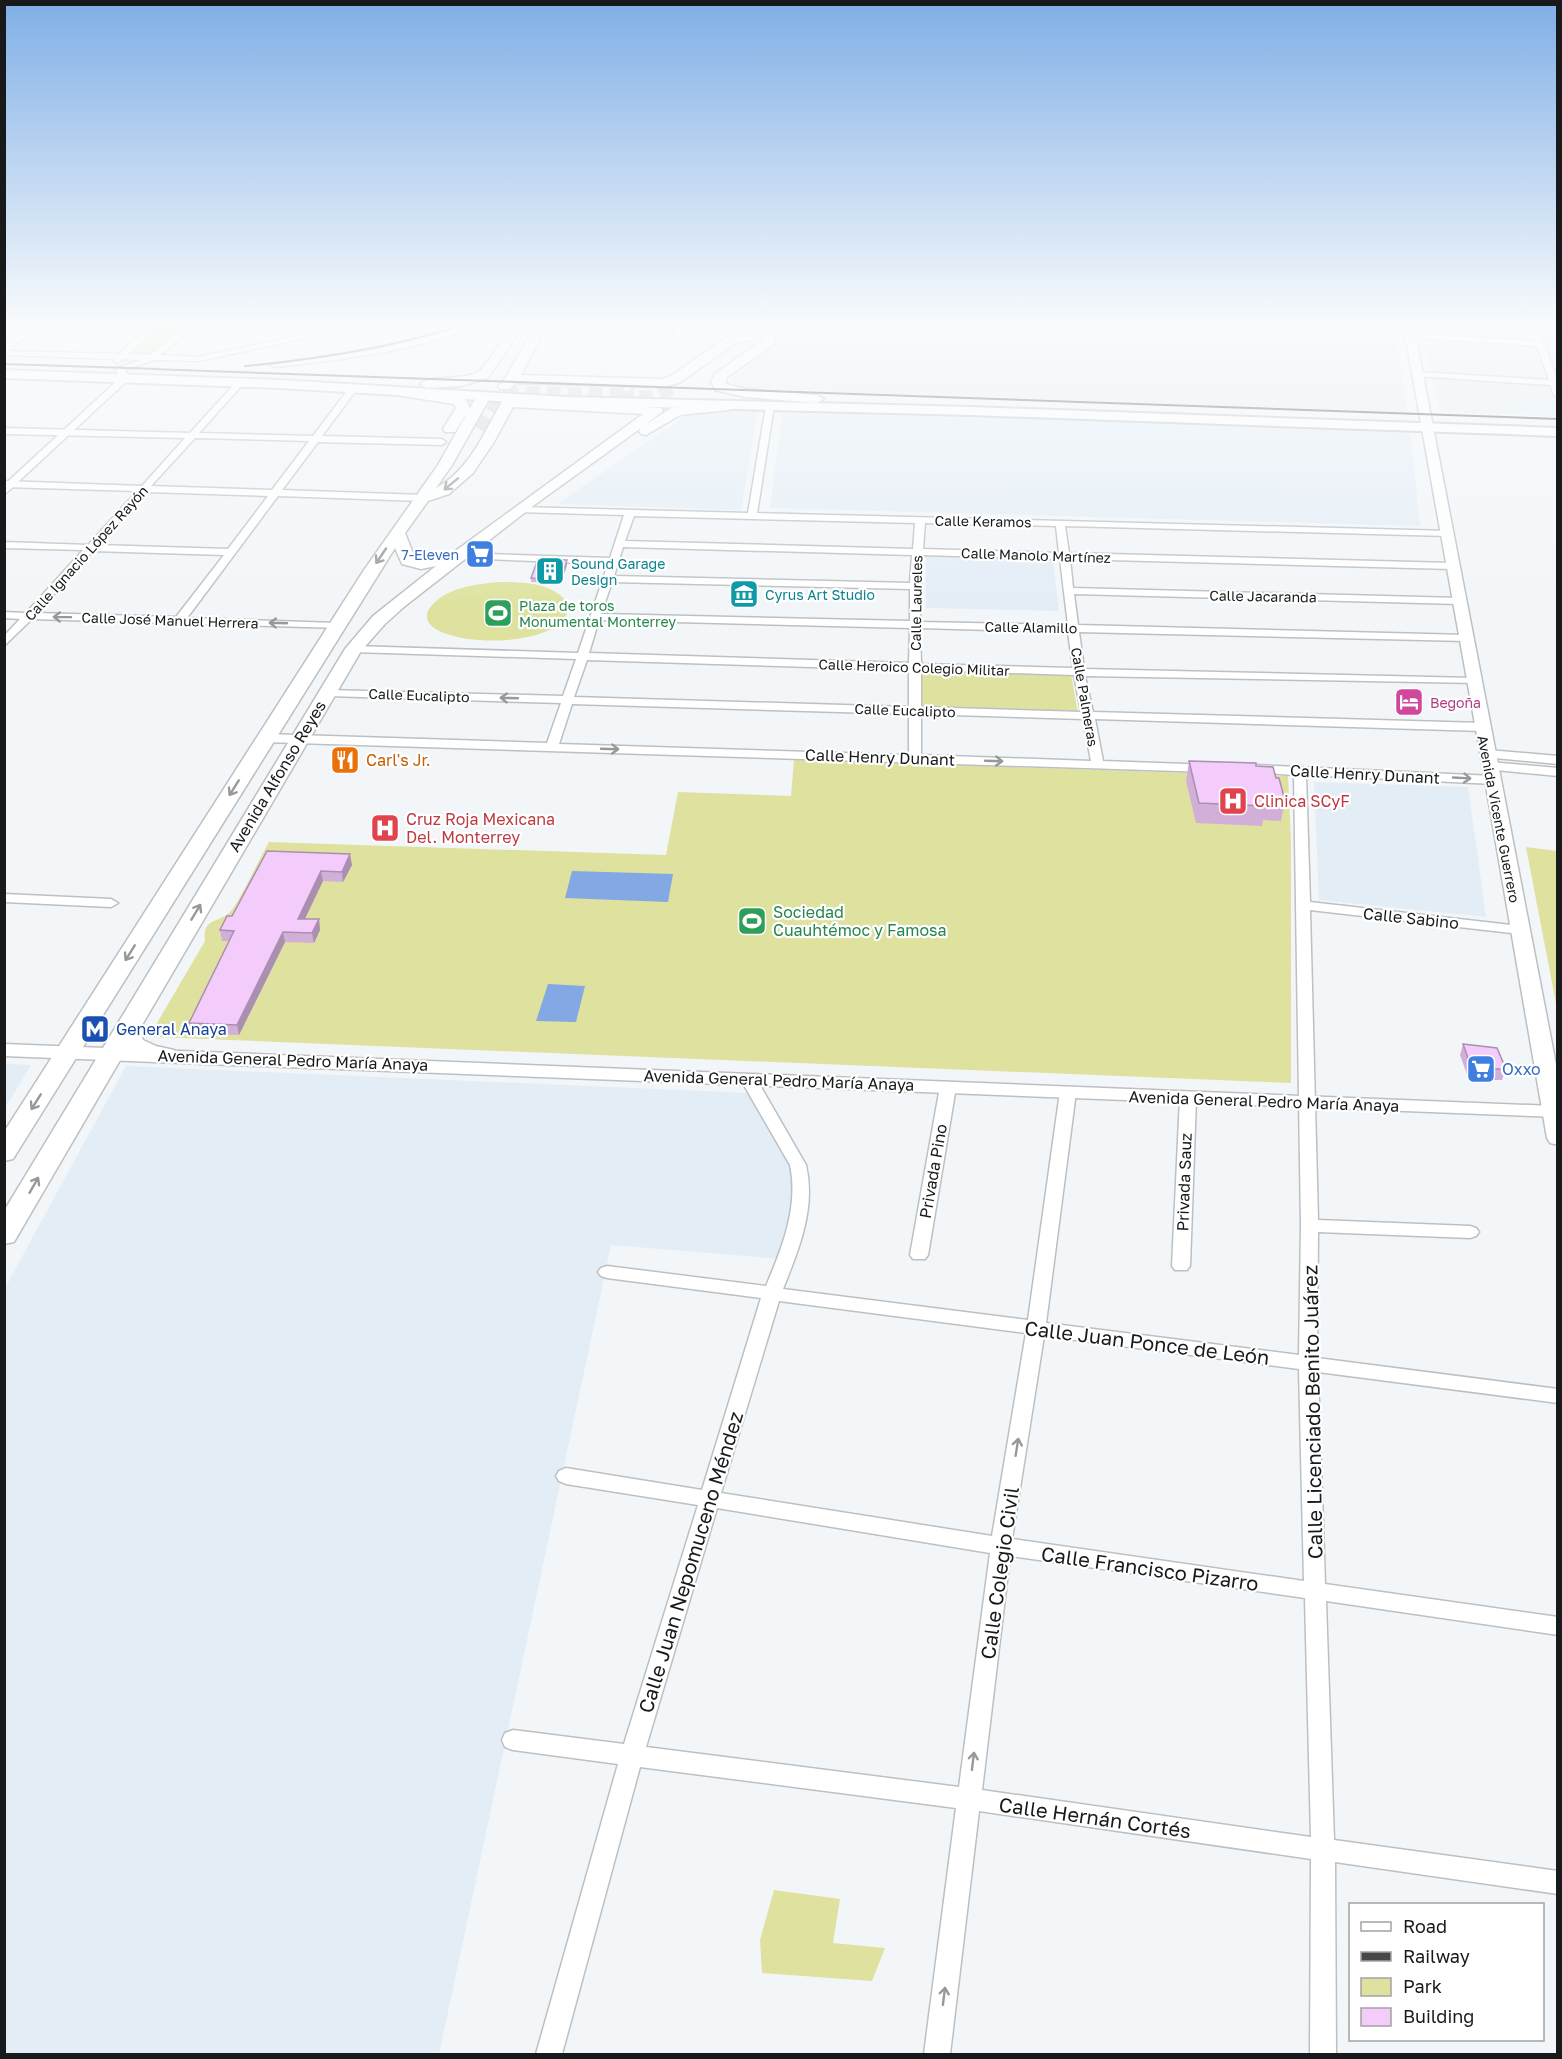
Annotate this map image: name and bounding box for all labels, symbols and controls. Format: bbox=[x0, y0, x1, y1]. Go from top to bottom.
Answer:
one-way arrow bbox=[443, 478, 459, 491]
street label: Calle Ignacio López Rayón bbox=[21, 482, 151, 624]
street label: Calle Keramos bbox=[934, 512, 1032, 530]
supermarket icon: 7-Eleven bbox=[464, 538, 496, 570]
street label: Calle Manolo Martínez bbox=[961, 544, 1111, 566]
place label: 7-Eleven bbox=[401, 546, 459, 563]
one-way arrow bbox=[375, 547, 387, 564]
building icon: Sound Garage Design bbox=[534, 555, 566, 587]
place label: Sound Garage Design bbox=[571, 555, 665, 588]
street label: Calle Laureles bbox=[907, 555, 925, 651]
museum icon: Cyrus Art Studio bbox=[728, 578, 760, 610]
place label: Cyrus Art Studio bbox=[765, 586, 875, 603]
street label: Calle Jacaranda bbox=[1209, 587, 1317, 605]
sports icon: Plaza de toros Monumental Monterrey bbox=[482, 597, 514, 629]
place label: Plaza de toros Monumental Monterrey bbox=[519, 597, 676, 630]
street label: Calle José Manuel Herrera bbox=[81, 608, 259, 632]
one-way arrow bbox=[53, 611, 73, 623]
one-way arrow bbox=[268, 618, 288, 629]
street label: Calle Alamillo bbox=[984, 618, 1078, 636]
street label: Calle Palmeras bbox=[1068, 646, 1102, 748]
street label: Calle Heroico Colegio Militar bbox=[818, 655, 1010, 679]
street label: Calle Eucalipto bbox=[368, 685, 470, 705]
hotel icon: Begoña bbox=[1393, 686, 1425, 718]
one-way arrow bbox=[500, 692, 520, 704]
place label: Begoña bbox=[1430, 694, 1481, 711]
street label: Avenida Alfonso Reyes bbox=[224, 697, 330, 855]
street label: Calle Eucalipto bbox=[854, 700, 956, 720]
street label: Avenida Vicente Guerrero bbox=[1474, 734, 1524, 904]
one-way arrow bbox=[600, 743, 620, 755]
restaurant icon: Carl's Jr. bbox=[329, 744, 361, 776]
street label: Calle Henry Dunant bbox=[805, 744, 955, 770]
place label: Carl's Jr. bbox=[366, 750, 431, 770]
one-way arrow bbox=[984, 755, 1003, 767]
street label: Calle Henry Dunant bbox=[1290, 760, 1440, 788]
one-way arrow bbox=[1451, 773, 1471, 784]
one-way arrow bbox=[228, 779, 240, 796]
hospital icon: Clinica SCyF bbox=[1217, 785, 1249, 817]
place label: Clinica SCyF bbox=[1254, 791, 1350, 811]
place label: Cruz Roja Mexicana Del. Monterrey bbox=[406, 809, 555, 847]
hospital icon: Cruz Roja Mexicana Del. Monterrey bbox=[369, 812, 401, 844]
place label: Sociedad Cuauhtémoc y Famosa bbox=[773, 902, 947, 940]
street label: Calle Sabino bbox=[1362, 903, 1460, 933]
one-way arrow bbox=[190, 904, 202, 921]
sports icon: Sociedad Cuauhtémoc y Famosa bbox=[736, 905, 768, 937]
one-way arrow bbox=[124, 944, 136, 961]
metro station icon: General Anaya bbox=[79, 1013, 111, 1045]
place label: General Anaya bbox=[116, 1019, 227, 1039]
street label: Avenida General Pedro María Anaya bbox=[157, 1045, 429, 1075]
supermarket icon: Oxxo bbox=[1465, 1053, 1497, 1085]
place label: Oxxo bbox=[1502, 1059, 1541, 1079]
street label: Avenida General Pedro María Anaya bbox=[643, 1065, 915, 1095]
street label: Avenida General Pedro María Anaya bbox=[1128, 1086, 1400, 1116]
one-way arrow bbox=[30, 1093, 42, 1110]
street label: Privada Pino bbox=[915, 1122, 951, 1220]
street label: Privada Sauz bbox=[1172, 1132, 1196, 1232]
one-way arrow bbox=[28, 1177, 40, 1194]
street label: Calle Licenciado Benito Juárez bbox=[1297, 1265, 1327, 1559]
street label: Calle Juan Ponce de León bbox=[1023, 1315, 1271, 1369]
street label: Calle Juan Nepomuceno Méndez bbox=[633, 1408, 747, 1716]
one-way arrow bbox=[1012, 1437, 1023, 1457]
street label: Calle Colegio Civil bbox=[975, 1485, 1023, 1661]
street label: Calle Francisco Pizarro bbox=[1040, 1541, 1260, 1595]
one-way arrow bbox=[968, 1752, 979, 1772]
street label: Calle Hernán Cortés bbox=[997, 1792, 1193, 1842]
legend bbox=[1349, 1903, 1544, 2041]
text: Road bbox=[1403, 1915, 1447, 1937]
text: Railway bbox=[1403, 1945, 1470, 1967]
text: Park bbox=[1403, 1975, 1442, 1997]
one-way arrow bbox=[939, 1987, 950, 2007]
text: Building bbox=[1403, 2005, 1474, 2027]

